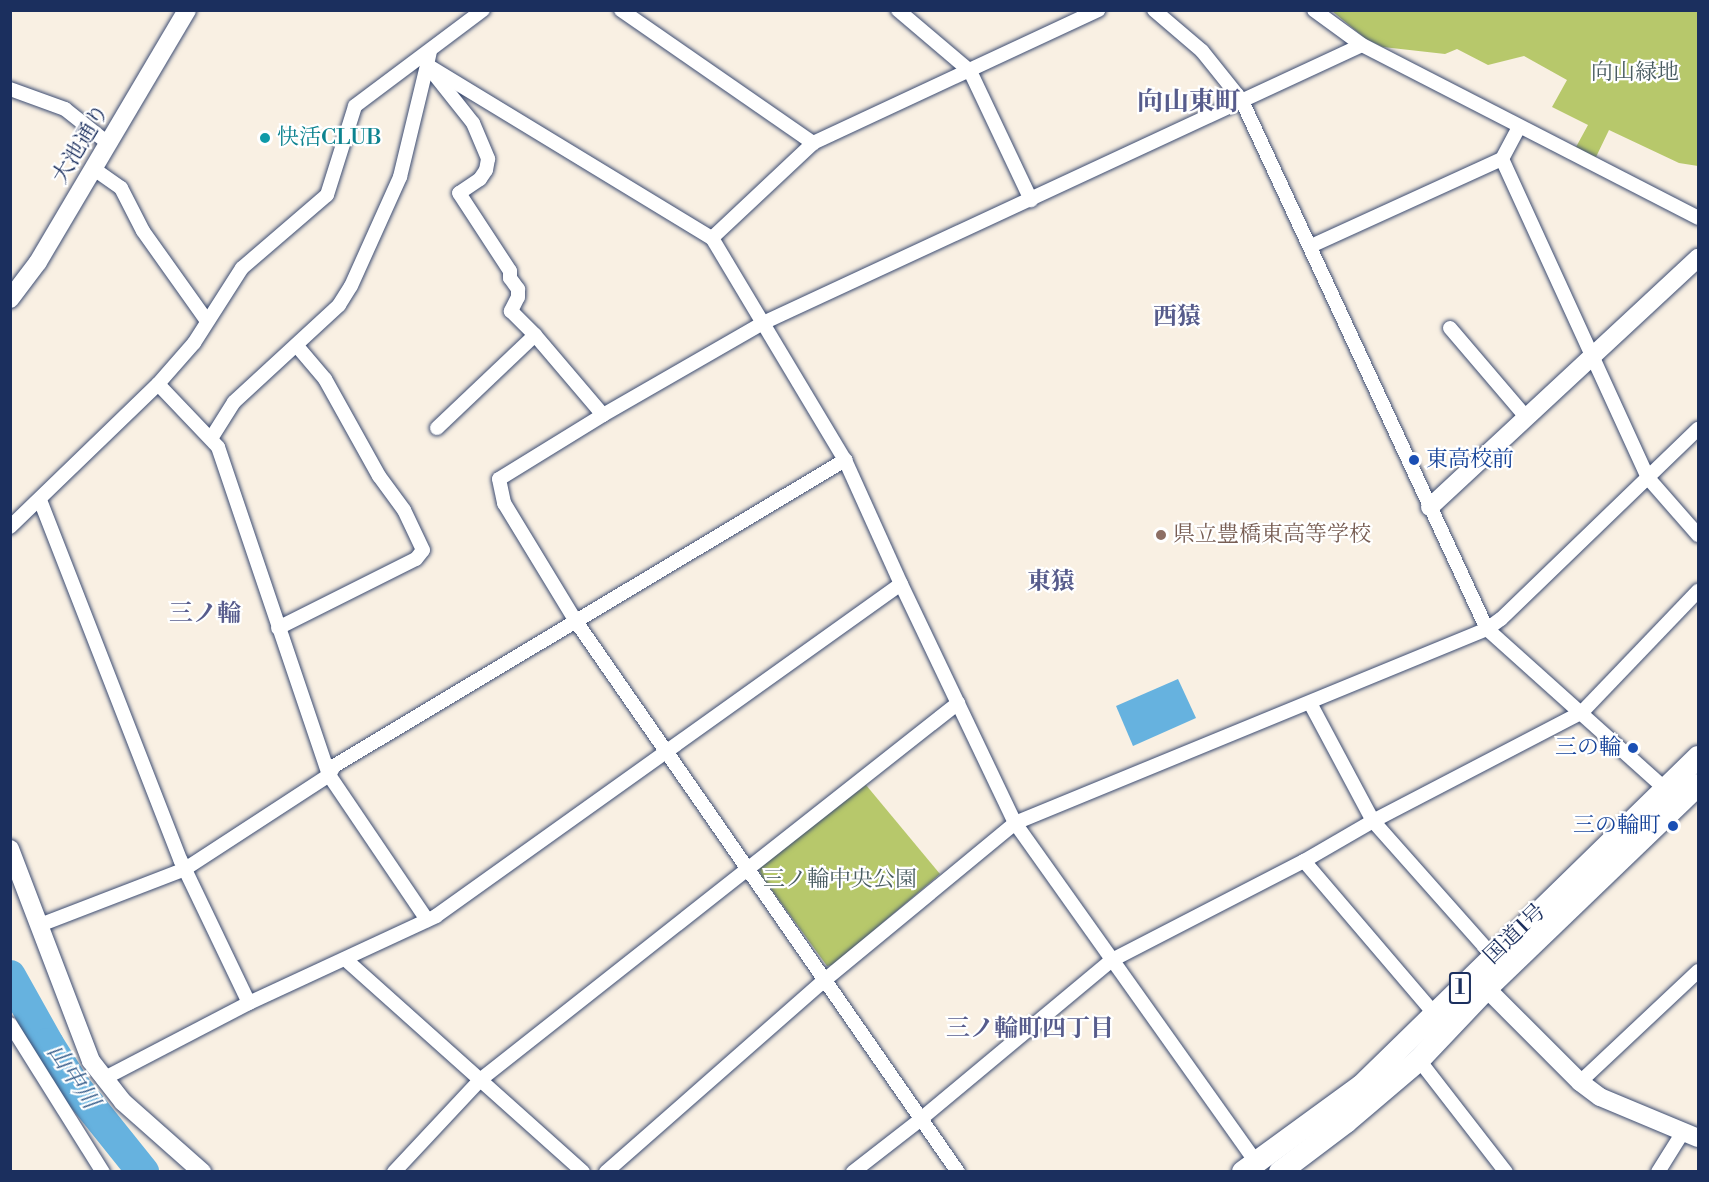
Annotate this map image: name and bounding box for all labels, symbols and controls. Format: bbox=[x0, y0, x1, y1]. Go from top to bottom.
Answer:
park label: 向山緑地 bbox=[1591, 60, 1679, 86]
district label: 向山東町 bbox=[1137, 87, 1241, 119]
street label: 大池通り bbox=[47, 99, 115, 189]
place label: 快活CLUB bbox=[277, 125, 382, 151]
marker: 快活CLUB bbox=[258, 131, 272, 145]
district label: 西猿 bbox=[1153, 304, 1201, 332]
place label: 東高校前 bbox=[1426, 447, 1514, 473]
marker: 東高校前 bbox=[1407, 453, 1421, 467]
place label: 県立豊橋東高等学校 bbox=[1173, 522, 1371, 548]
marker: 県立豊橋東高等学校 bbox=[1154, 528, 1168, 542]
district label: 東猿 bbox=[1027, 569, 1075, 597]
district label: 三ノ輪 bbox=[169, 601, 241, 629]
place label: 三の輪 bbox=[1555, 735, 1621, 761]
marker: 三の輪 bbox=[1626, 741, 1640, 755]
place label: 三の輪町 bbox=[1573, 813, 1661, 839]
marker: 三の輪町 bbox=[1666, 819, 1680, 833]
park label: 三ノ輪中央公園 bbox=[763, 867, 917, 893]
street label: 国道1号 bbox=[1479, 898, 1551, 970]
road number: 1 bbox=[1448, 970, 1472, 1006]
district label: 三ノ輪町四丁目 bbox=[946, 1016, 1114, 1044]
water label: 山中川 bbox=[40, 1039, 104, 1115]

